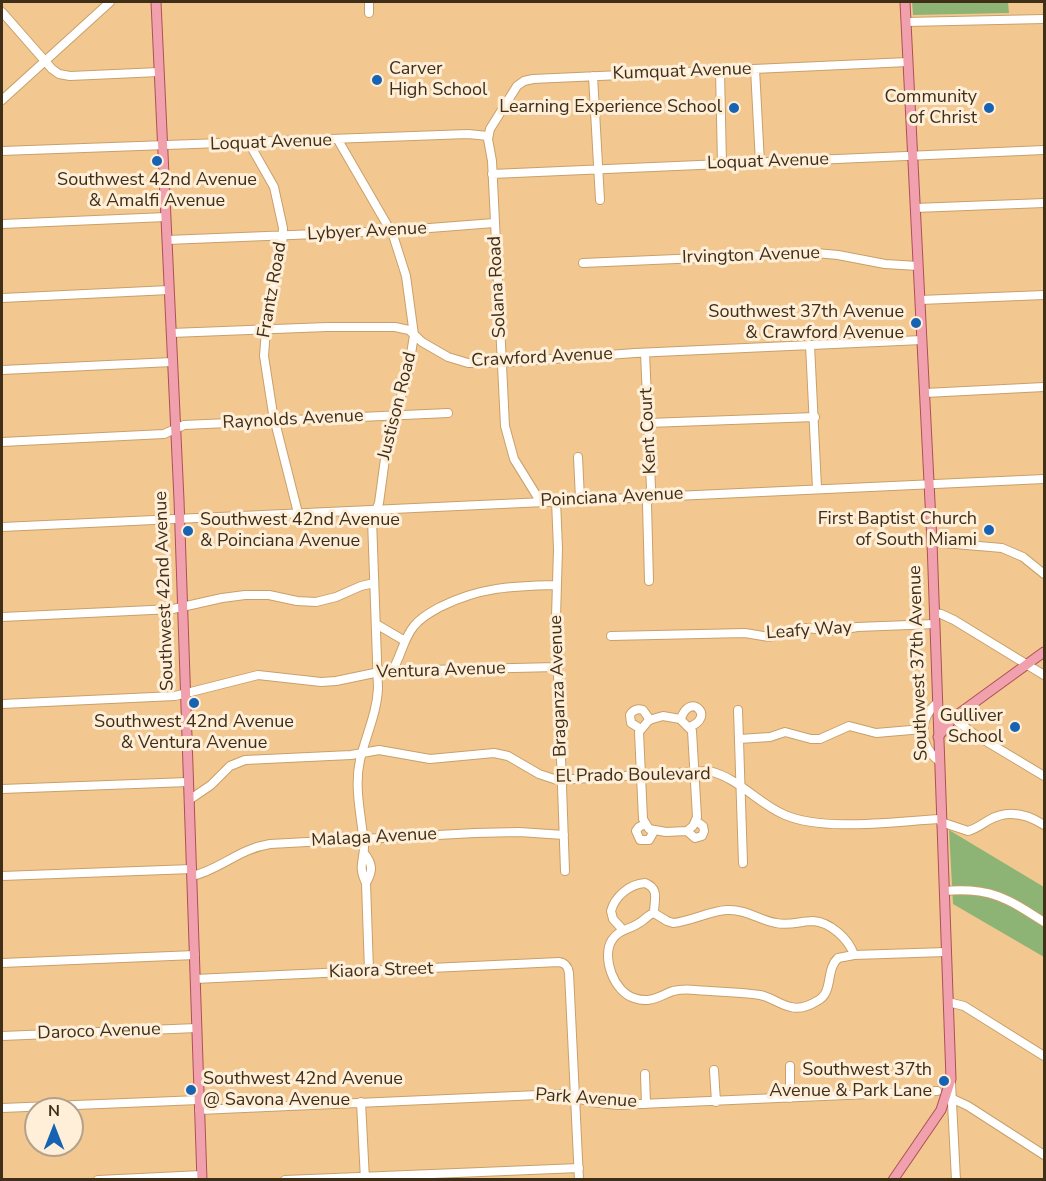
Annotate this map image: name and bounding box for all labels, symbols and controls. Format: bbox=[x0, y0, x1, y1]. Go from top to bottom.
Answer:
place label: Carver High School bbox=[389, 59, 487, 101]
street label: Kumquat Avenue bbox=[612, 59, 752, 85]
marker: Carver High School bbox=[370, 73, 384, 87]
place label: Community of Christ bbox=[885, 87, 977, 130]
place label: Learning Experience School bbox=[499, 97, 722, 119]
marker: Learning Experience School bbox=[727, 101, 741, 115]
marker: Community of Christ bbox=[982, 101, 996, 115]
street label: Loquat Avenue bbox=[210, 130, 332, 156]
street label: Loquat Avenue bbox=[707, 149, 829, 175]
marker: Southwest 42nd Avenue & Amalfi Avenue bbox=[150, 154, 164, 168]
place label: Southwest 42nd Avenue & Amalfi Avenue bbox=[57, 170, 257, 213]
street label: Lybyer Avenue bbox=[307, 218, 427, 246]
street label: Solana Road bbox=[485, 235, 511, 339]
street label: Frantz Road bbox=[254, 240, 292, 340]
street label: Irvington Avenue bbox=[682, 243, 820, 269]
place label: Southwest 37th Avenue & Crawford Avenue bbox=[708, 302, 904, 344]
marker: Southwest 37th Avenue & Crawford Avenue bbox=[909, 316, 923, 330]
street label: Crawford Avenue bbox=[471, 344, 613, 372]
street label: Justison Road bbox=[374, 350, 422, 462]
street label: Kent Court bbox=[636, 387, 662, 475]
street label: Raynolds Avenue bbox=[222, 406, 364, 434]
street label: Poinciana Avenue bbox=[540, 483, 684, 513]
street label: Southwest 42nd Avenue bbox=[151, 491, 179, 691]
place label: First Baptist Church of South Miami bbox=[818, 509, 977, 552]
place label: Southwest 42nd Avenue & Poinciana Avenue bbox=[200, 510, 400, 552]
marker: First Baptist Church of South Miami bbox=[982, 523, 996, 537]
marker: Southwest 42nd Avenue & Poinciana Avenue bbox=[181, 524, 195, 538]
street label: Southwest 37th Avenue bbox=[905, 565, 933, 761]
street label: Braganza Avenue bbox=[546, 615, 572, 757]
street label: Leafy Way bbox=[765, 617, 853, 645]
street label: Ventura Avenue bbox=[376, 658, 506, 684]
marker: Southwest 42nd Avenue & Ventura Avenue bbox=[187, 696, 201, 710]
place label: Gulliver School bbox=[940, 706, 1003, 748]
place label: Southwest 42nd Avenue & Ventura Avenue bbox=[94, 712, 294, 754]
marker: Gulliver School bbox=[1008, 720, 1022, 734]
street label: El Prado Boulevard bbox=[555, 764, 711, 788]
street label: Malaga Avenue bbox=[311, 824, 437, 852]
street label: Kiaora Street bbox=[328, 958, 434, 984]
street label: Daroco Avenue bbox=[37, 1019, 161, 1045]
place label: Southwest 37th Avenue & Park Lane bbox=[769, 1060, 932, 1102]
place label: Southwest 42nd Avenue @ Savona Avenue bbox=[203, 1069, 403, 1112]
marker: Southwest 37th Avenue & Park Lane bbox=[937, 1074, 951, 1088]
marker: Southwest 42nd Avenue @ Savona Avenue bbox=[184, 1083, 198, 1097]
street label: Park Avenue bbox=[534, 1085, 638, 1113]
north arrow bbox=[24, 1097, 84, 1157]
text: N bbox=[48, 1100, 60, 1122]

